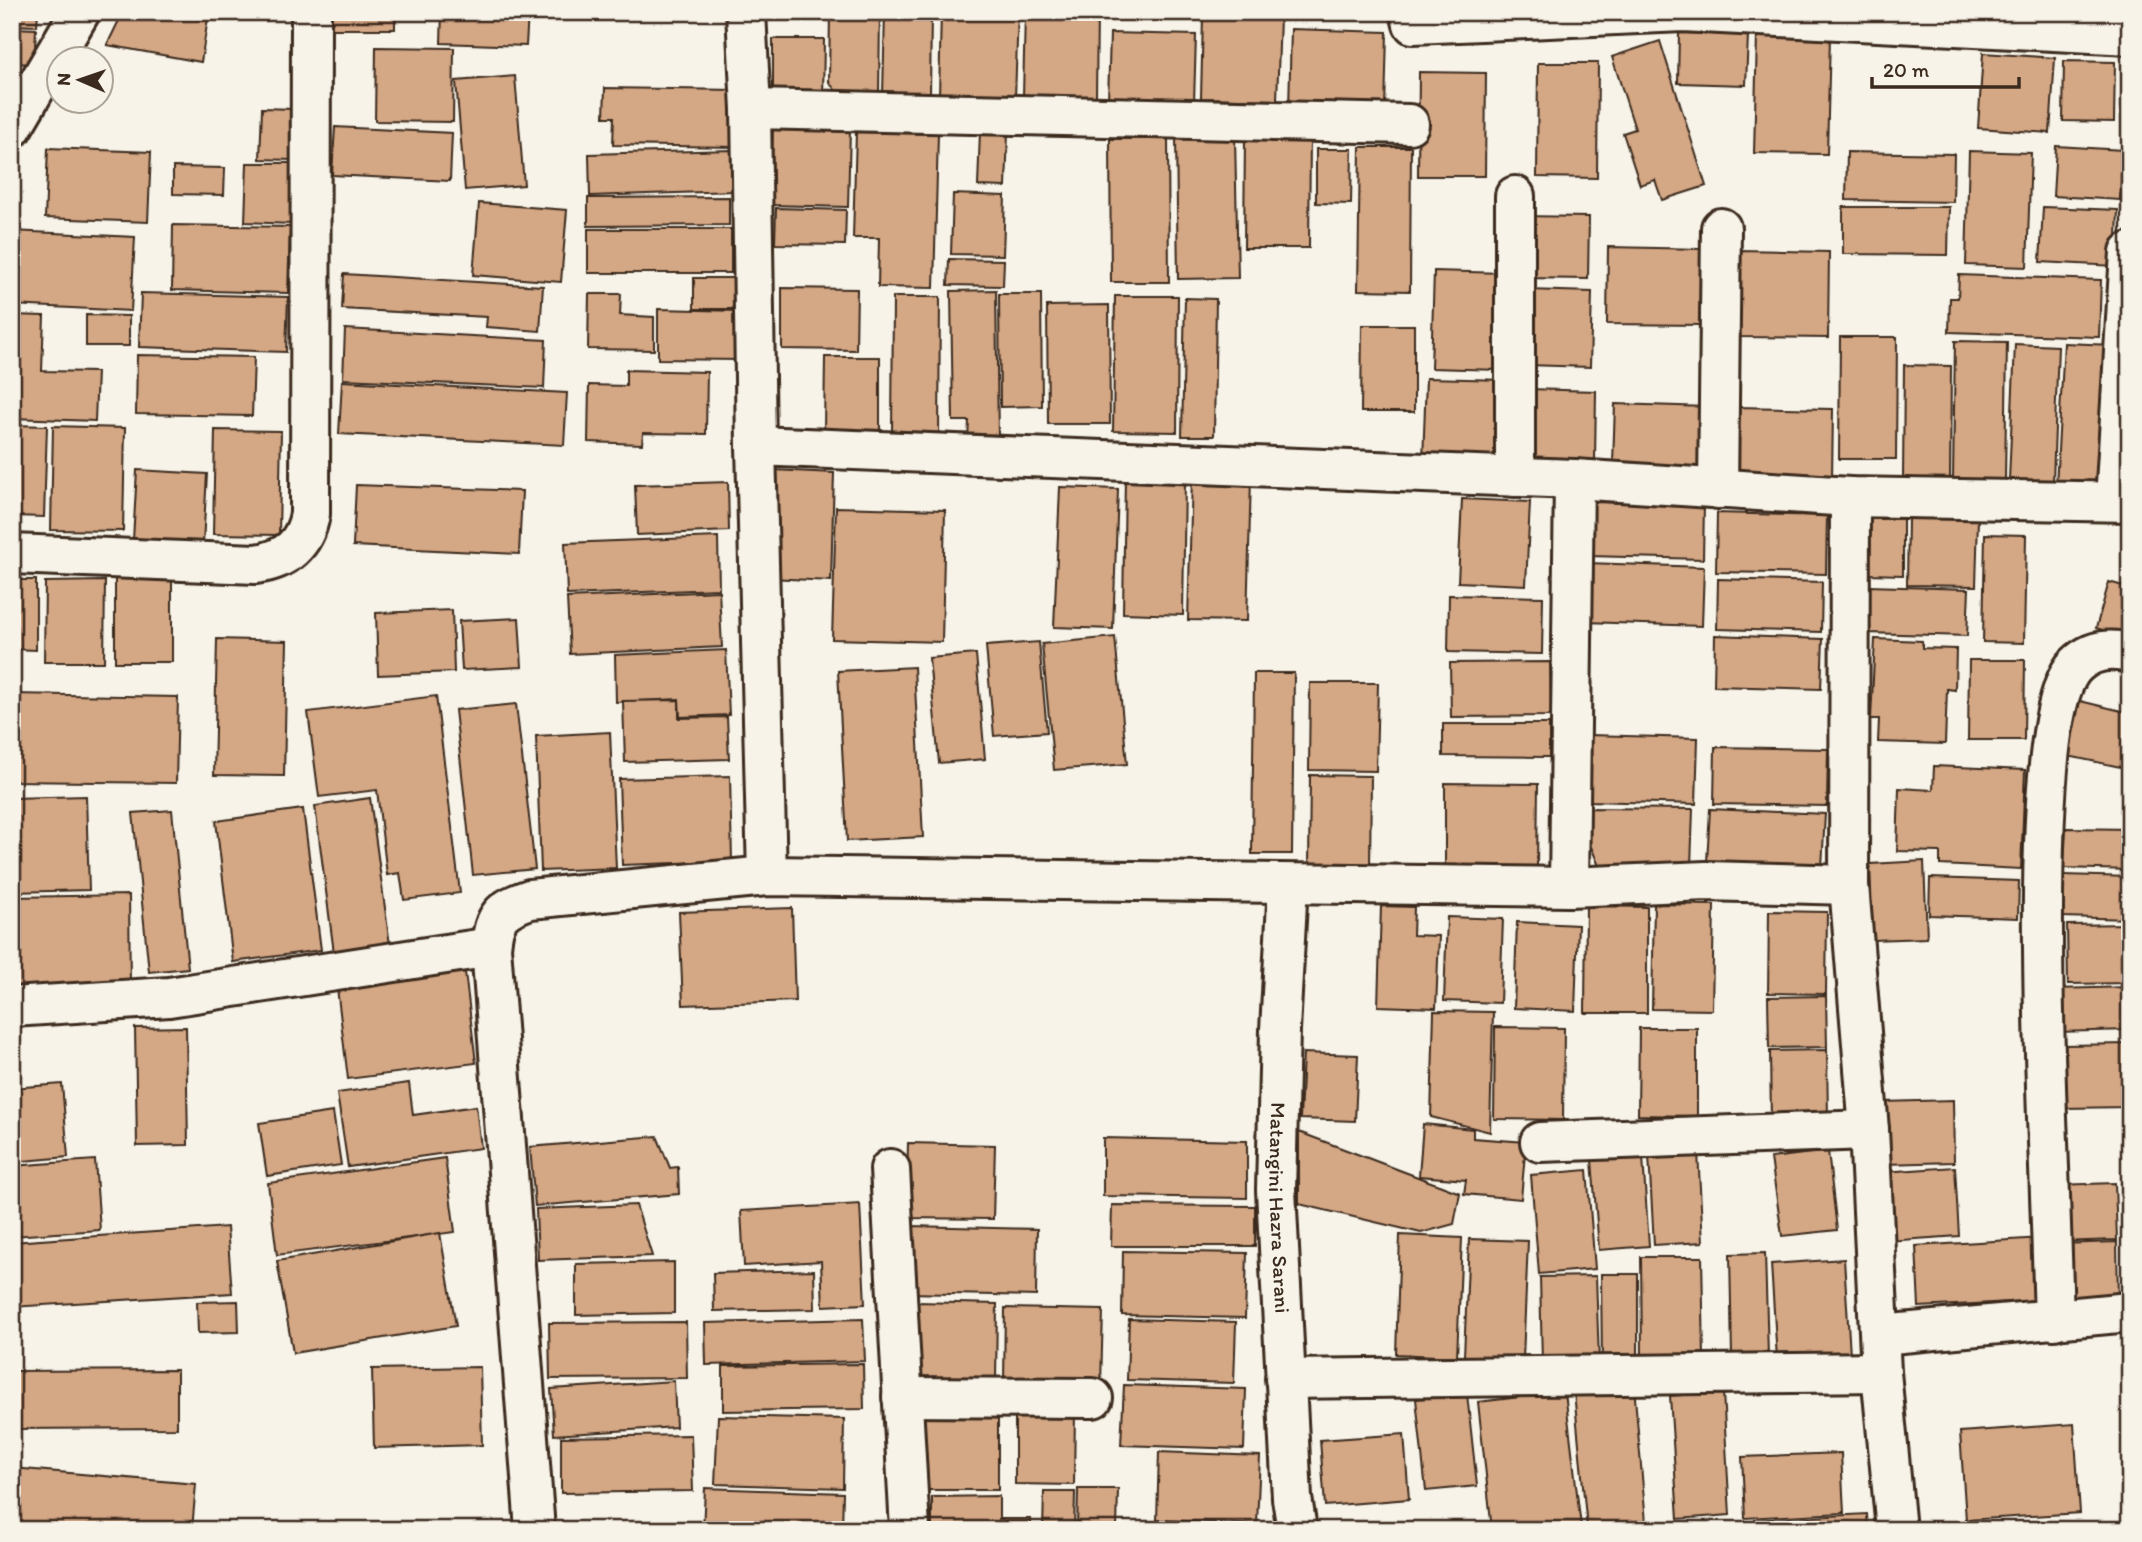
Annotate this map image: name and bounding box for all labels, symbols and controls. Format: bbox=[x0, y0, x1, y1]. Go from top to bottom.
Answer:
north arrow bbox=[46, 46, 116, 116]
scale bar bbox=[1872, 46, 2020, 90]
text: 20 m bbox=[1883, 57, 1930, 82]
text: N bbox=[52, 73, 75, 86]
street label: Matangini Hazra Sarani bbox=[1264, 1102, 1295, 1314]

